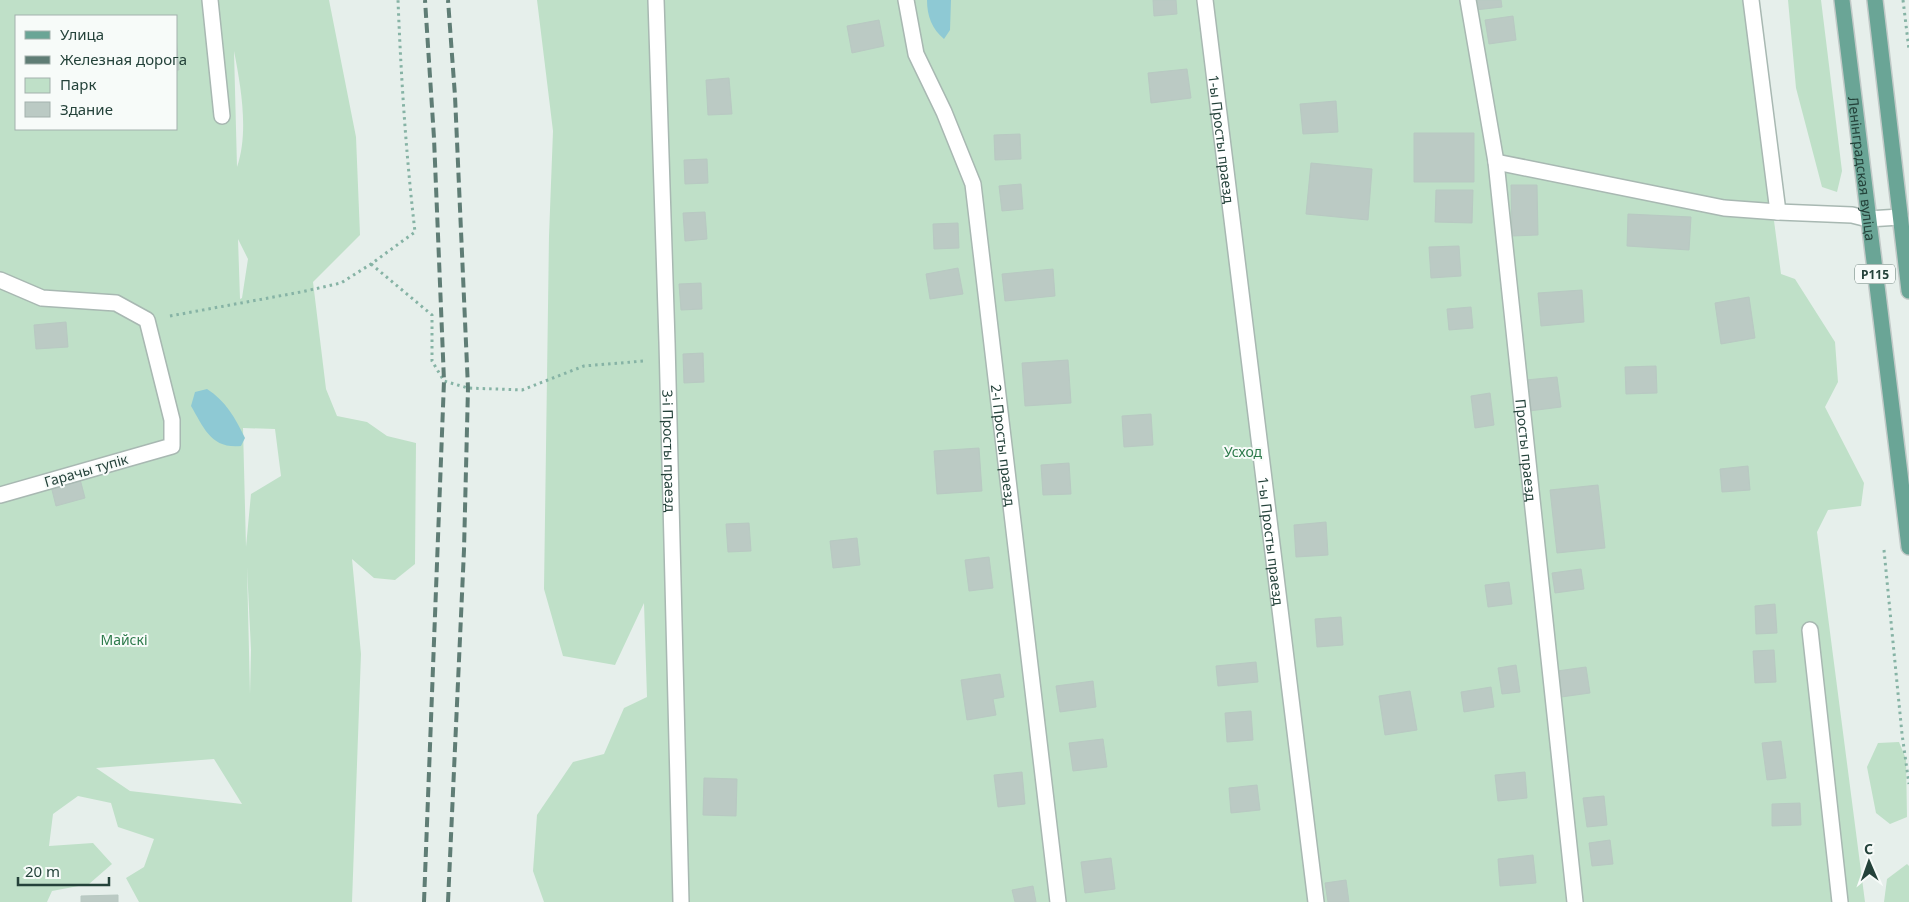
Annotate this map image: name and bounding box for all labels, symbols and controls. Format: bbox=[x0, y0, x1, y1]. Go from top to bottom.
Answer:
legend bbox=[15, 15, 178, 130]
text: Улица bbox=[60, 24, 104, 44]
text: Железная дорога bbox=[60, 49, 187, 69]
text: Парк bbox=[60, 74, 96, 94]
street label: 1-ы Просты праезд bbox=[1205, 74, 1239, 205]
street label: Ленінградская вуліца bbox=[1844, 95, 1881, 242]
text: Здание bbox=[60, 99, 113, 119]
road number: Р115 bbox=[1855, 264, 1895, 284]
street label: 2-і Просты праезд bbox=[987, 383, 1021, 508]
street label: 3-і Просты праезд bbox=[659, 389, 681, 513]
street label: Просты праезд bbox=[1512, 398, 1542, 503]
park label: Усход bbox=[1224, 442, 1263, 461]
street label: Гарачы тупік bbox=[42, 449, 131, 491]
street label: 1-ы Просты праезд bbox=[1254, 476, 1289, 607]
park label: Майскі bbox=[100, 630, 148, 649]
north arrow bbox=[1844, 837, 1894, 887]
text: С bbox=[1864, 839, 1873, 858]
scale bar bbox=[18, 854, 109, 886]
text: 20 m bbox=[25, 861, 60, 881]

